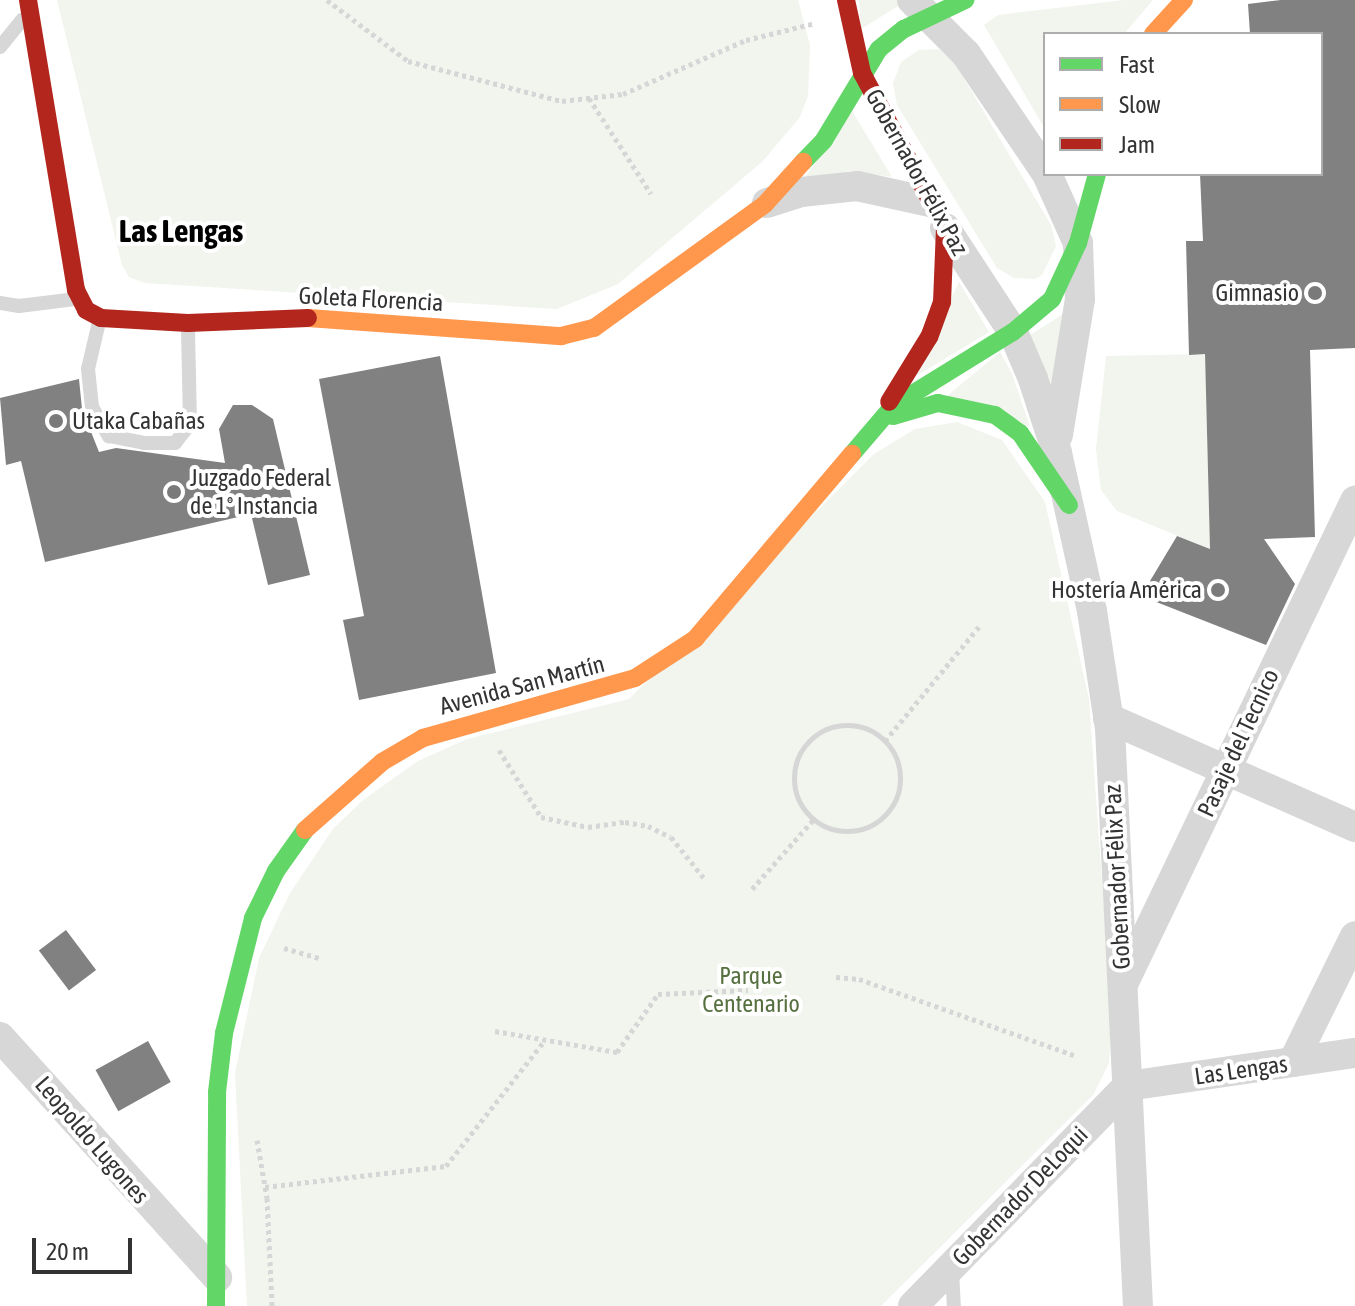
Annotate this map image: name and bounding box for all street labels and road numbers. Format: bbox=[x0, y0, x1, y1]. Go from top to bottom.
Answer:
street label: Gobernador Félix Paz bbox=[860, 84, 974, 260]
street label: Goleta Florencia bbox=[298, 281, 444, 317]
street label: Avenida San Martín bbox=[436, 649, 608, 721]
street label: Pasaje del Tecnico bbox=[1191, 665, 1285, 821]
street label: Gobernador Félix Paz bbox=[1098, 784, 1136, 970]
street label: Las Lengas bbox=[1193, 1049, 1289, 1091]
street label: Leopoldo Lugones bbox=[29, 1071, 155, 1209]
street label: Gobernador DeLoqui bbox=[946, 1120, 1094, 1272]

